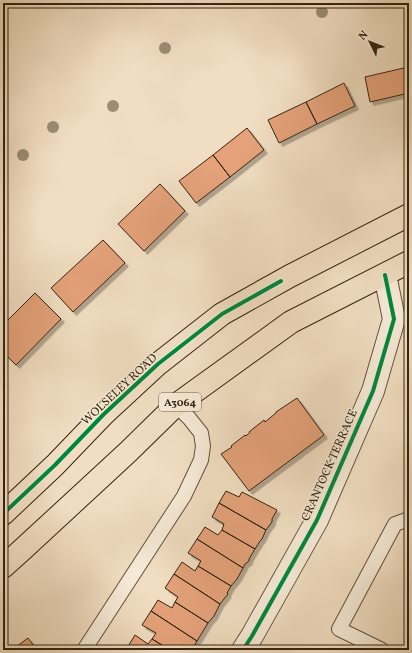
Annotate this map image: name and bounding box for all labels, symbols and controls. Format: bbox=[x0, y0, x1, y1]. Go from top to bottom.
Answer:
north arrow bbox=[350, 22, 390, 62]
text: N bbox=[356, 28, 372, 44]
street label: WOLSELEY ROAD bbox=[78, 350, 161, 429]
road number: A3064 bbox=[159, 393, 201, 411]
street label: CRANTOCK TERRACE bbox=[298, 407, 362, 524]

